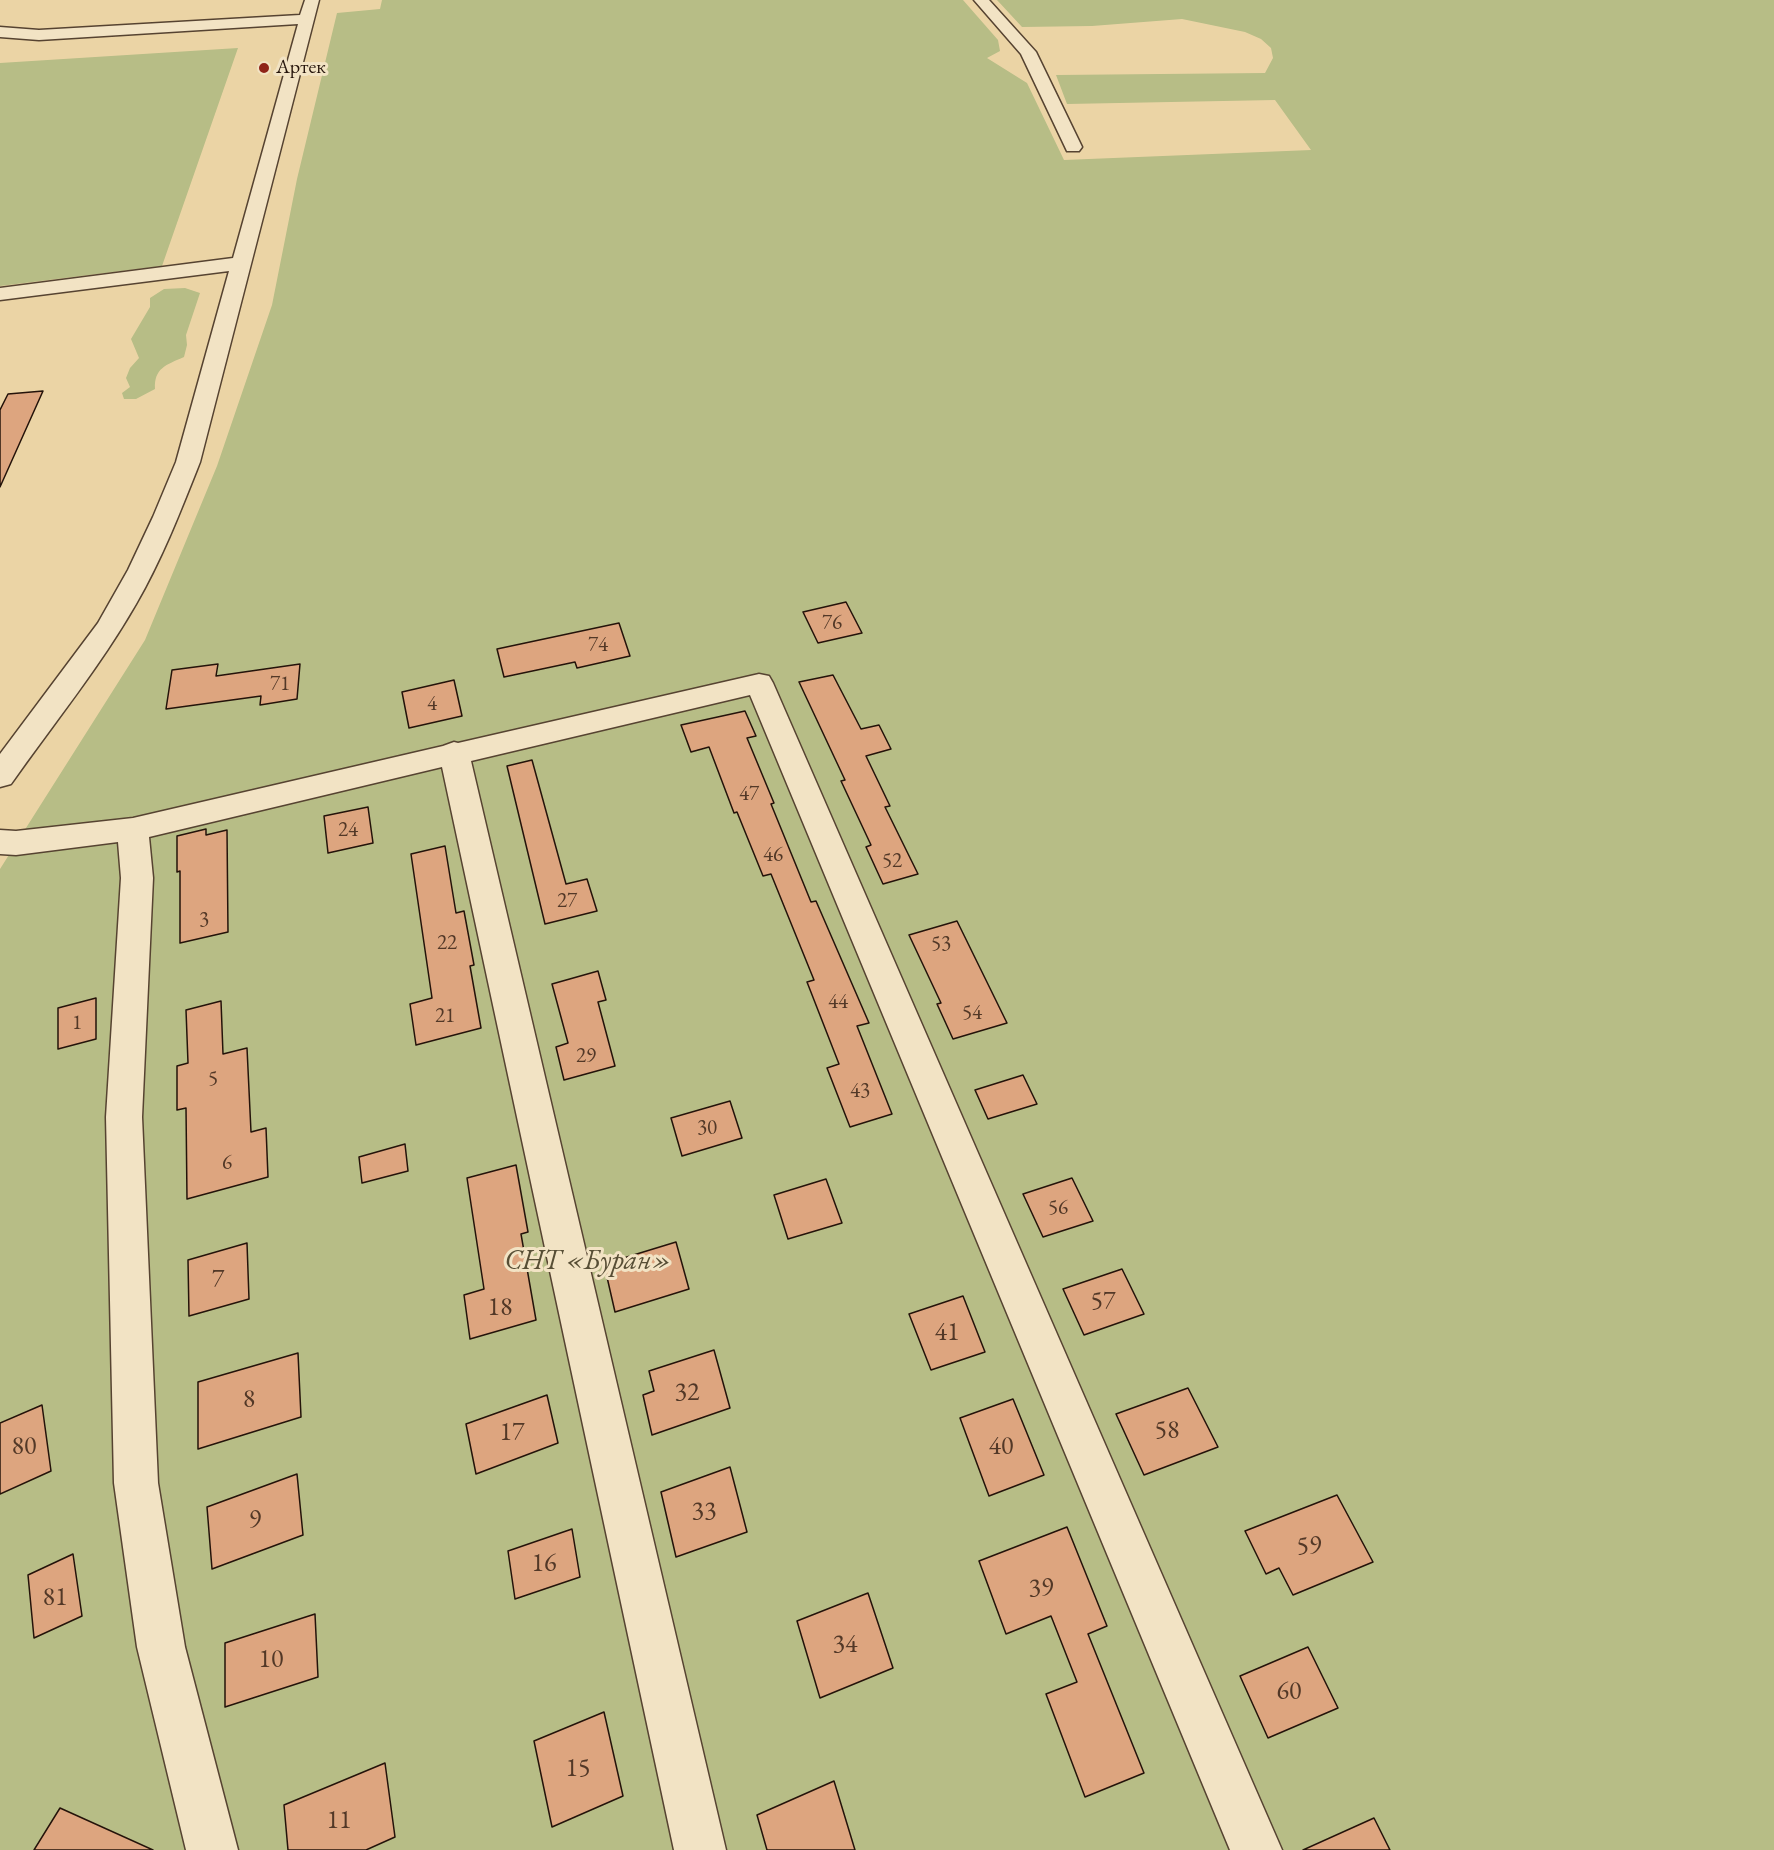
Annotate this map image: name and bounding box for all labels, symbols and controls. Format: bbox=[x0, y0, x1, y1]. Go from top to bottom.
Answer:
place label: Артек bbox=[276, 56, 326, 80]
marker: Артек bbox=[257, 61, 271, 75]
house number: 76 bbox=[822, 610, 842, 636]
house number: 74 bbox=[588, 632, 608, 658]
house number: 71 bbox=[270, 671, 290, 697]
house number: 4 bbox=[427, 691, 437, 717]
house number: 47 bbox=[739, 781, 759, 807]
house number: 24 bbox=[338, 817, 358, 843]
house number: 46 bbox=[763, 842, 783, 868]
house number: 52 bbox=[882, 848, 902, 874]
house number: 27 bbox=[557, 888, 577, 914]
house number: 3 bbox=[199, 907, 209, 933]
house number: 22 bbox=[437, 930, 457, 956]
house number: 53 bbox=[931, 931, 951, 957]
house number: 44 bbox=[828, 989, 848, 1015]
house number: 54 bbox=[962, 1000, 982, 1026]
house number: 21 bbox=[435, 1003, 455, 1029]
house number: 1 bbox=[72, 1010, 82, 1036]
house number: 29 bbox=[576, 1043, 596, 1069]
house number: 5 bbox=[208, 1066, 218, 1092]
house number: 43 bbox=[850, 1078, 870, 1104]
house number: 30 bbox=[697, 1115, 717, 1141]
house number: 6 bbox=[222, 1150, 232, 1176]
house number: 56 bbox=[1048, 1195, 1068, 1221]
park label: СНТ «Буран» bbox=[505, 1244, 671, 1278]
house number: 7 bbox=[212, 1264, 224, 1296]
house number: 57 bbox=[1091, 1286, 1115, 1318]
house number: 18 bbox=[488, 1292, 512, 1324]
house number: 41 bbox=[935, 1317, 959, 1349]
house number: 32 bbox=[675, 1377, 699, 1409]
house number: 8 bbox=[243, 1384, 255, 1416]
house number: 58 bbox=[1155, 1415, 1179, 1447]
house number: 17 bbox=[500, 1417, 524, 1449]
house number: 80 bbox=[12, 1431, 36, 1463]
house number: 40 bbox=[989, 1431, 1013, 1463]
house number: 33 bbox=[692, 1496, 716, 1528]
house number: 9 bbox=[249, 1505, 261, 1537]
house number: 59 bbox=[1297, 1531, 1321, 1563]
house number: 16 bbox=[532, 1548, 556, 1580]
house number: 39 bbox=[1029, 1573, 1053, 1605]
house number: 81 bbox=[43, 1582, 67, 1614]
house number: 34 bbox=[833, 1629, 857, 1661]
house number: 10 bbox=[259, 1644, 283, 1676]
house number: 60 bbox=[1277, 1676, 1301, 1708]
house number: 15 bbox=[566, 1753, 590, 1785]
house number: 11 bbox=[327, 1805, 351, 1837]

